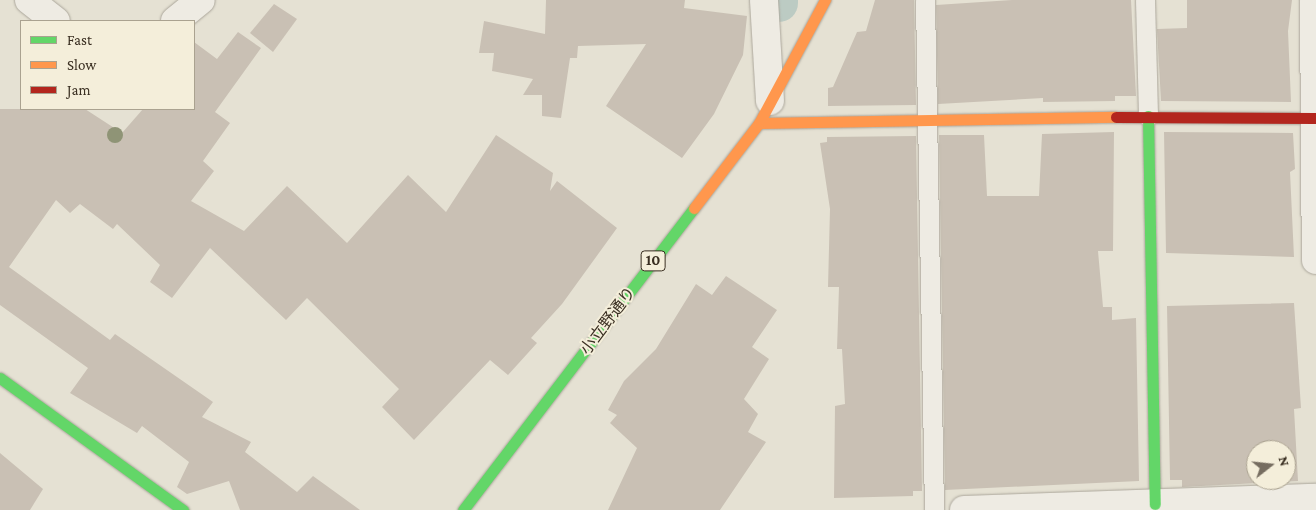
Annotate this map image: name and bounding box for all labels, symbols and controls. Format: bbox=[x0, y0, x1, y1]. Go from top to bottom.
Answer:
legend bbox=[20, 20, 195, 110]
text: Fast bbox=[67, 32, 92, 48]
text: Slow bbox=[67, 57, 96, 73]
text: Jam bbox=[67, 82, 90, 98]
road number: 10 bbox=[640, 248, 666, 274]
street label: 小立野通り bbox=[576, 283, 640, 359]
north arrow bbox=[1246, 440, 1296, 490]
text: N bbox=[1275, 454, 1293, 468]

